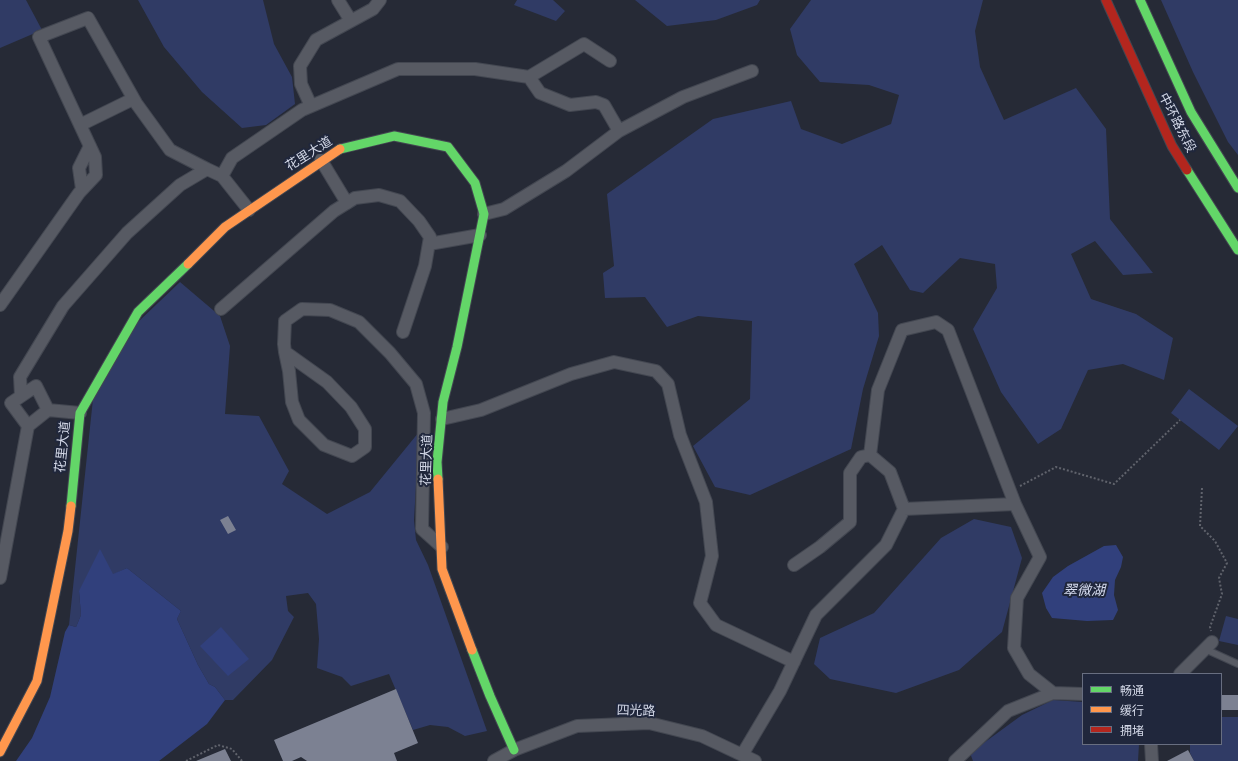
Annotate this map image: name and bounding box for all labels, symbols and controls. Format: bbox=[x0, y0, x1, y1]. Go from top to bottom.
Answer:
street label: 中环路东段 bbox=[1155, 91, 1199, 155]
street label: 花里大道 bbox=[283, 134, 335, 174]
street label: 花里大道 bbox=[53, 420, 73, 474]
street label: 花里大道 bbox=[418, 434, 436, 486]
water label: 翠微湖 bbox=[1063, 583, 1105, 599]
legend bbox=[1082, 673, 1222, 745]
text: 畅通 bbox=[1120, 683, 1144, 698]
street label: 四光路 bbox=[616, 703, 656, 719]
text: 缓行 bbox=[1120, 703, 1144, 718]
text: 拥堵 bbox=[1120, 723, 1144, 738]

